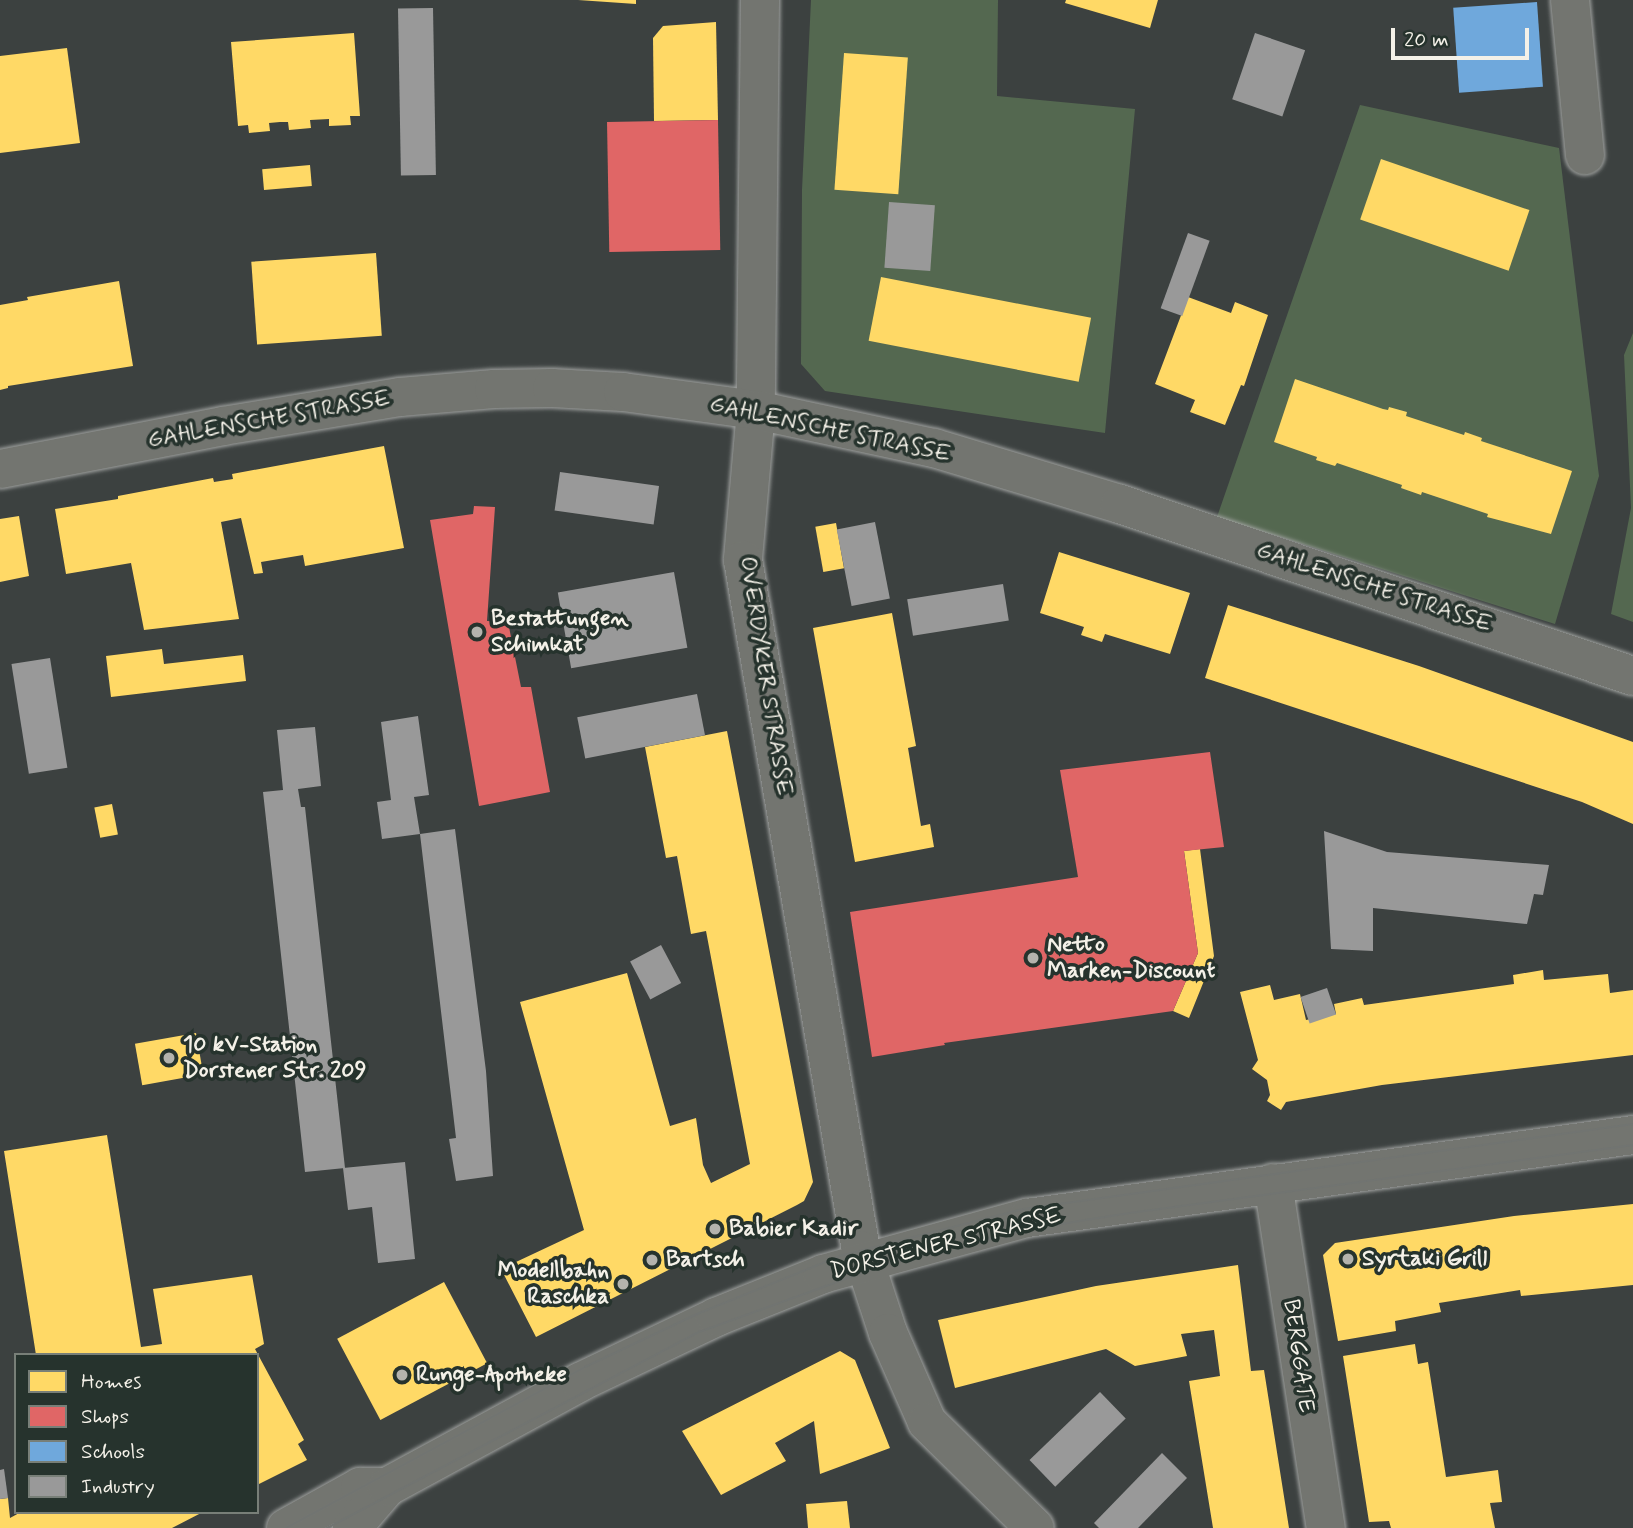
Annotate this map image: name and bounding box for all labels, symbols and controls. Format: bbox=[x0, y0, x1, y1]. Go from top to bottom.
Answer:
scale bar bbox=[1395, 14, 1533, 58]
text: 20 m bbox=[1404, 26, 1449, 54]
street label: GAHLENSCHE STRASSE bbox=[144, 385, 394, 455]
street label: GAHLENSCHE STRASSE bbox=[705, 391, 955, 469]
street label: GAHLENSCHE STRASSE bbox=[1251, 536, 1497, 640]
street label: OVERDYKER STRASSE bbox=[732, 554, 798, 798]
place label: Bestattungen Schimkat bbox=[491, 605, 628, 659]
marker: Bestattungen Schimkat bbox=[469, 624, 485, 640]
place label: Netto Marken-Discount bbox=[1047, 931, 1215, 985]
marker: Netto Marken-Discount bbox=[1025, 950, 1041, 966]
place label: 10 kV-Station Dorstener Str. 209 bbox=[183, 1031, 363, 1085]
marker: 10 kV-Station Dorstener Str. 209 bbox=[161, 1050, 177, 1066]
street label: DORSTENER STRASSE bbox=[828, 1202, 1064, 1286]
place label: Babier Kadir bbox=[729, 1215, 858, 1243]
marker: Babier Kadir bbox=[707, 1221, 723, 1237]
place label: Syrtaki Grill bbox=[1362, 1245, 1487, 1273]
place label: Bartsch bbox=[666, 1246, 745, 1274]
marker: Syrtaki Grill bbox=[1340, 1251, 1356, 1267]
marker: Bartsch bbox=[644, 1252, 660, 1268]
place label: Modellbahn Raschka bbox=[497, 1257, 609, 1311]
marker: Modellbahn Raschka bbox=[615, 1276, 631, 1292]
street label: BERGGATE bbox=[1276, 1297, 1320, 1415]
legend bbox=[14, 1353, 259, 1514]
place label: Runge-Apotheke bbox=[416, 1361, 567, 1389]
marker: Runge-Apotheke bbox=[394, 1367, 410, 1383]
text: Homes bbox=[81, 1368, 141, 1396]
text: Shops bbox=[81, 1403, 129, 1431]
text: Schools bbox=[81, 1438, 145, 1466]
text: Industry bbox=[81, 1473, 155, 1501]

